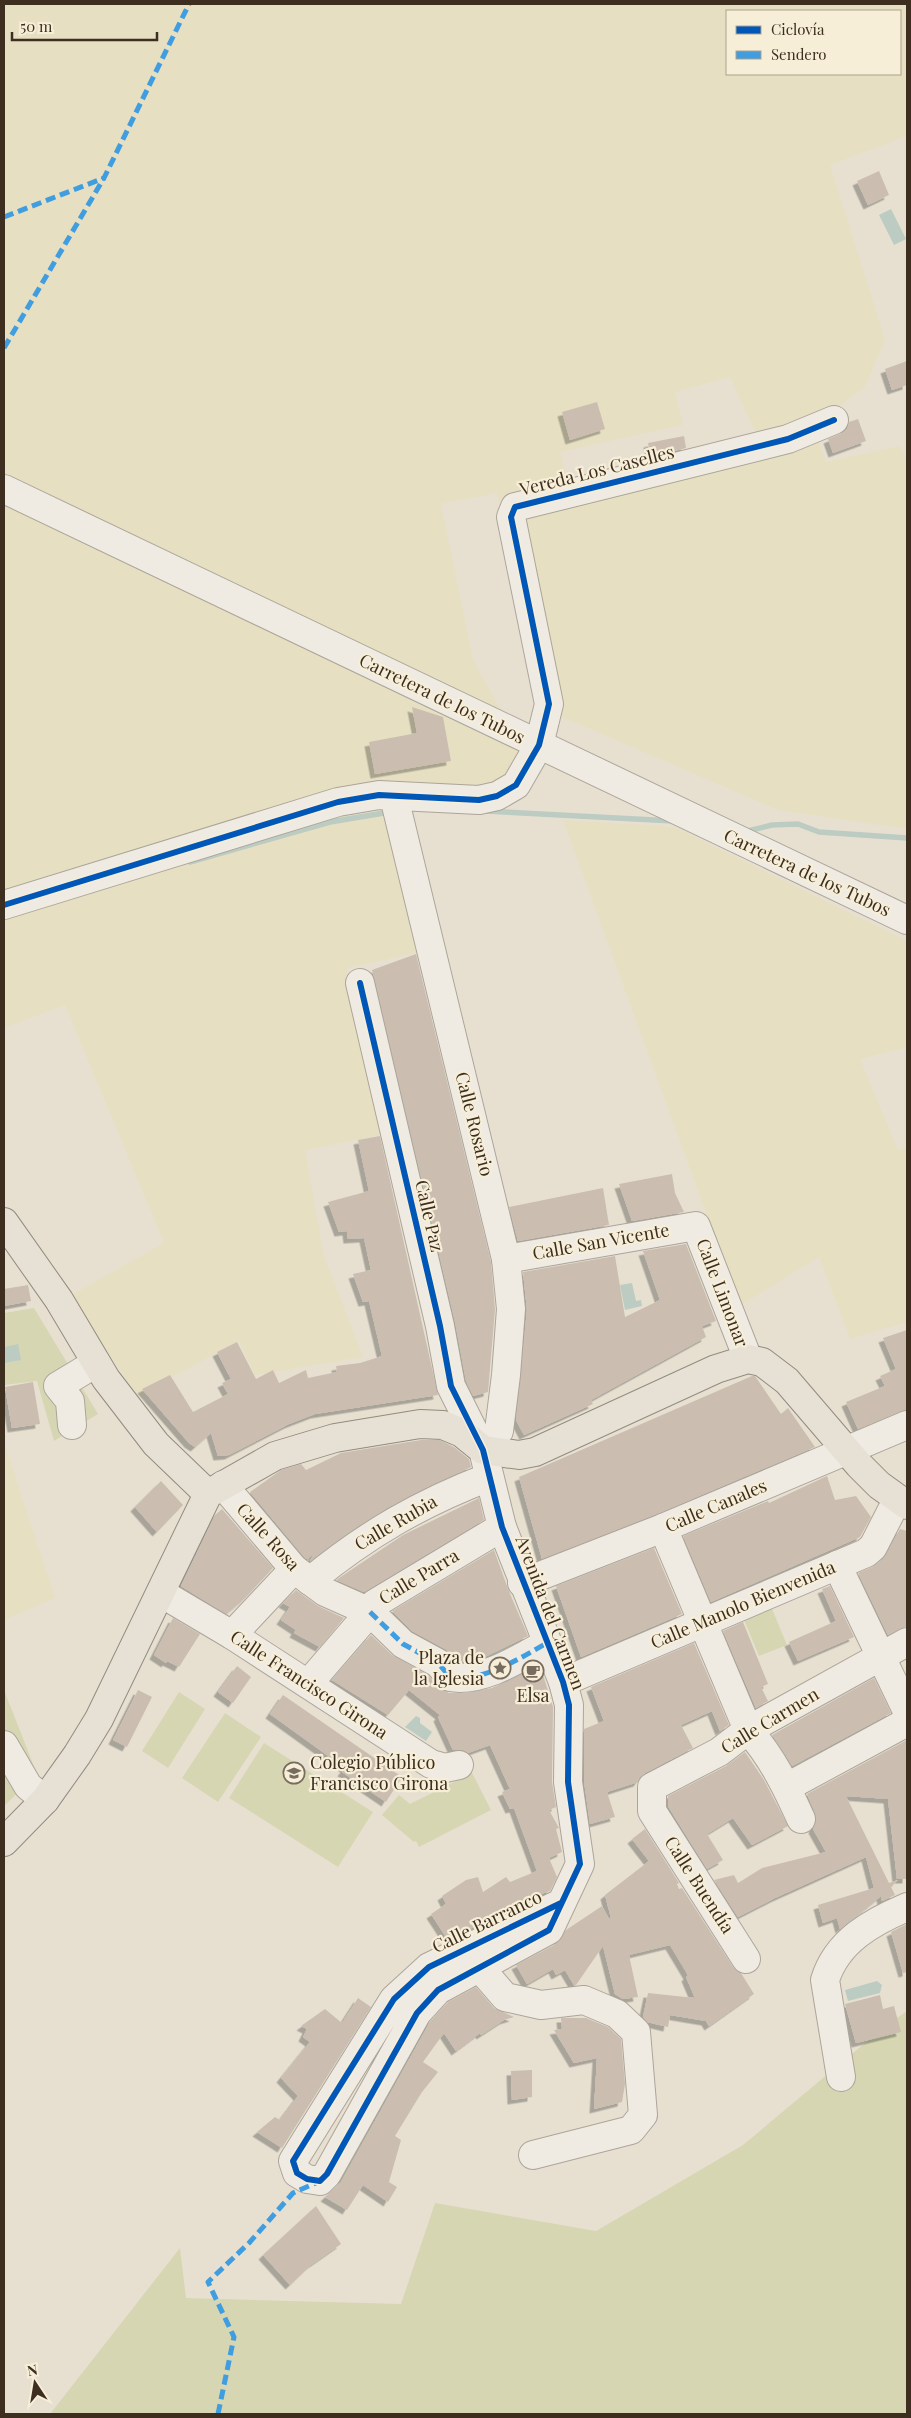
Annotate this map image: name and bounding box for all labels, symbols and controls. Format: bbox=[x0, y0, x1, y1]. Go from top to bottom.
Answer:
scale bar bbox=[12, 10, 158, 42]
legend bbox=[726, 10, 901, 75]
text: 50 m bbox=[20, 16, 53, 36]
text: Ciclovía bbox=[771, 19, 825, 39]
text: Sendero bbox=[771, 44, 827, 64]
street label: Vereda Los Caselles bbox=[516, 439, 677, 501]
street label: Carretera de los Tubos bbox=[356, 647, 529, 749]
street label: Carretera de los Tubos bbox=[720, 823, 895, 921]
street label: Calle Rosario bbox=[450, 1069, 500, 1179]
street label: Calle Paz bbox=[410, 1178, 450, 1254]
street label: Calle San Vicente bbox=[531, 1217, 671, 1265]
street label: Calle Limonar bbox=[691, 1235, 755, 1350]
street label: Calle Canales bbox=[661, 1473, 770, 1537]
street label: Calle Rubia bbox=[350, 1489, 441, 1555]
street label: Calle Rosa bbox=[232, 1497, 306, 1575]
street label: Avenida del Carmen bbox=[510, 1531, 591, 1693]
street label: Calle Parra bbox=[374, 1543, 463, 1609]
street label: Calle Manolo Bienvenida bbox=[646, 1554, 839, 1654]
street label: Calle Francisco Girona bbox=[226, 1624, 393, 1744]
place label: Plaza de la Iglesia bbox=[414, 1645, 484, 1690]
place icon: Plaza de la Iglesia bbox=[488, 1656, 512, 1680]
cafe icon: Elsa bbox=[521, 1659, 545, 1683]
street label: Calle Carmen bbox=[716, 1681, 823, 1759]
place label: Elsa bbox=[516, 1683, 550, 1707]
place label: Colegio Público Francisco Girona bbox=[310, 1750, 448, 1795]
school or university icon: Colegio Público Francisco Girona bbox=[282, 1761, 306, 1785]
street label: Calle Buendía bbox=[659, 1831, 740, 1938]
street label: Calle Barranco bbox=[428, 1884, 546, 1958]
north arrow bbox=[10, 2358, 60, 2408]
text: N bbox=[25, 2359, 39, 2380]

